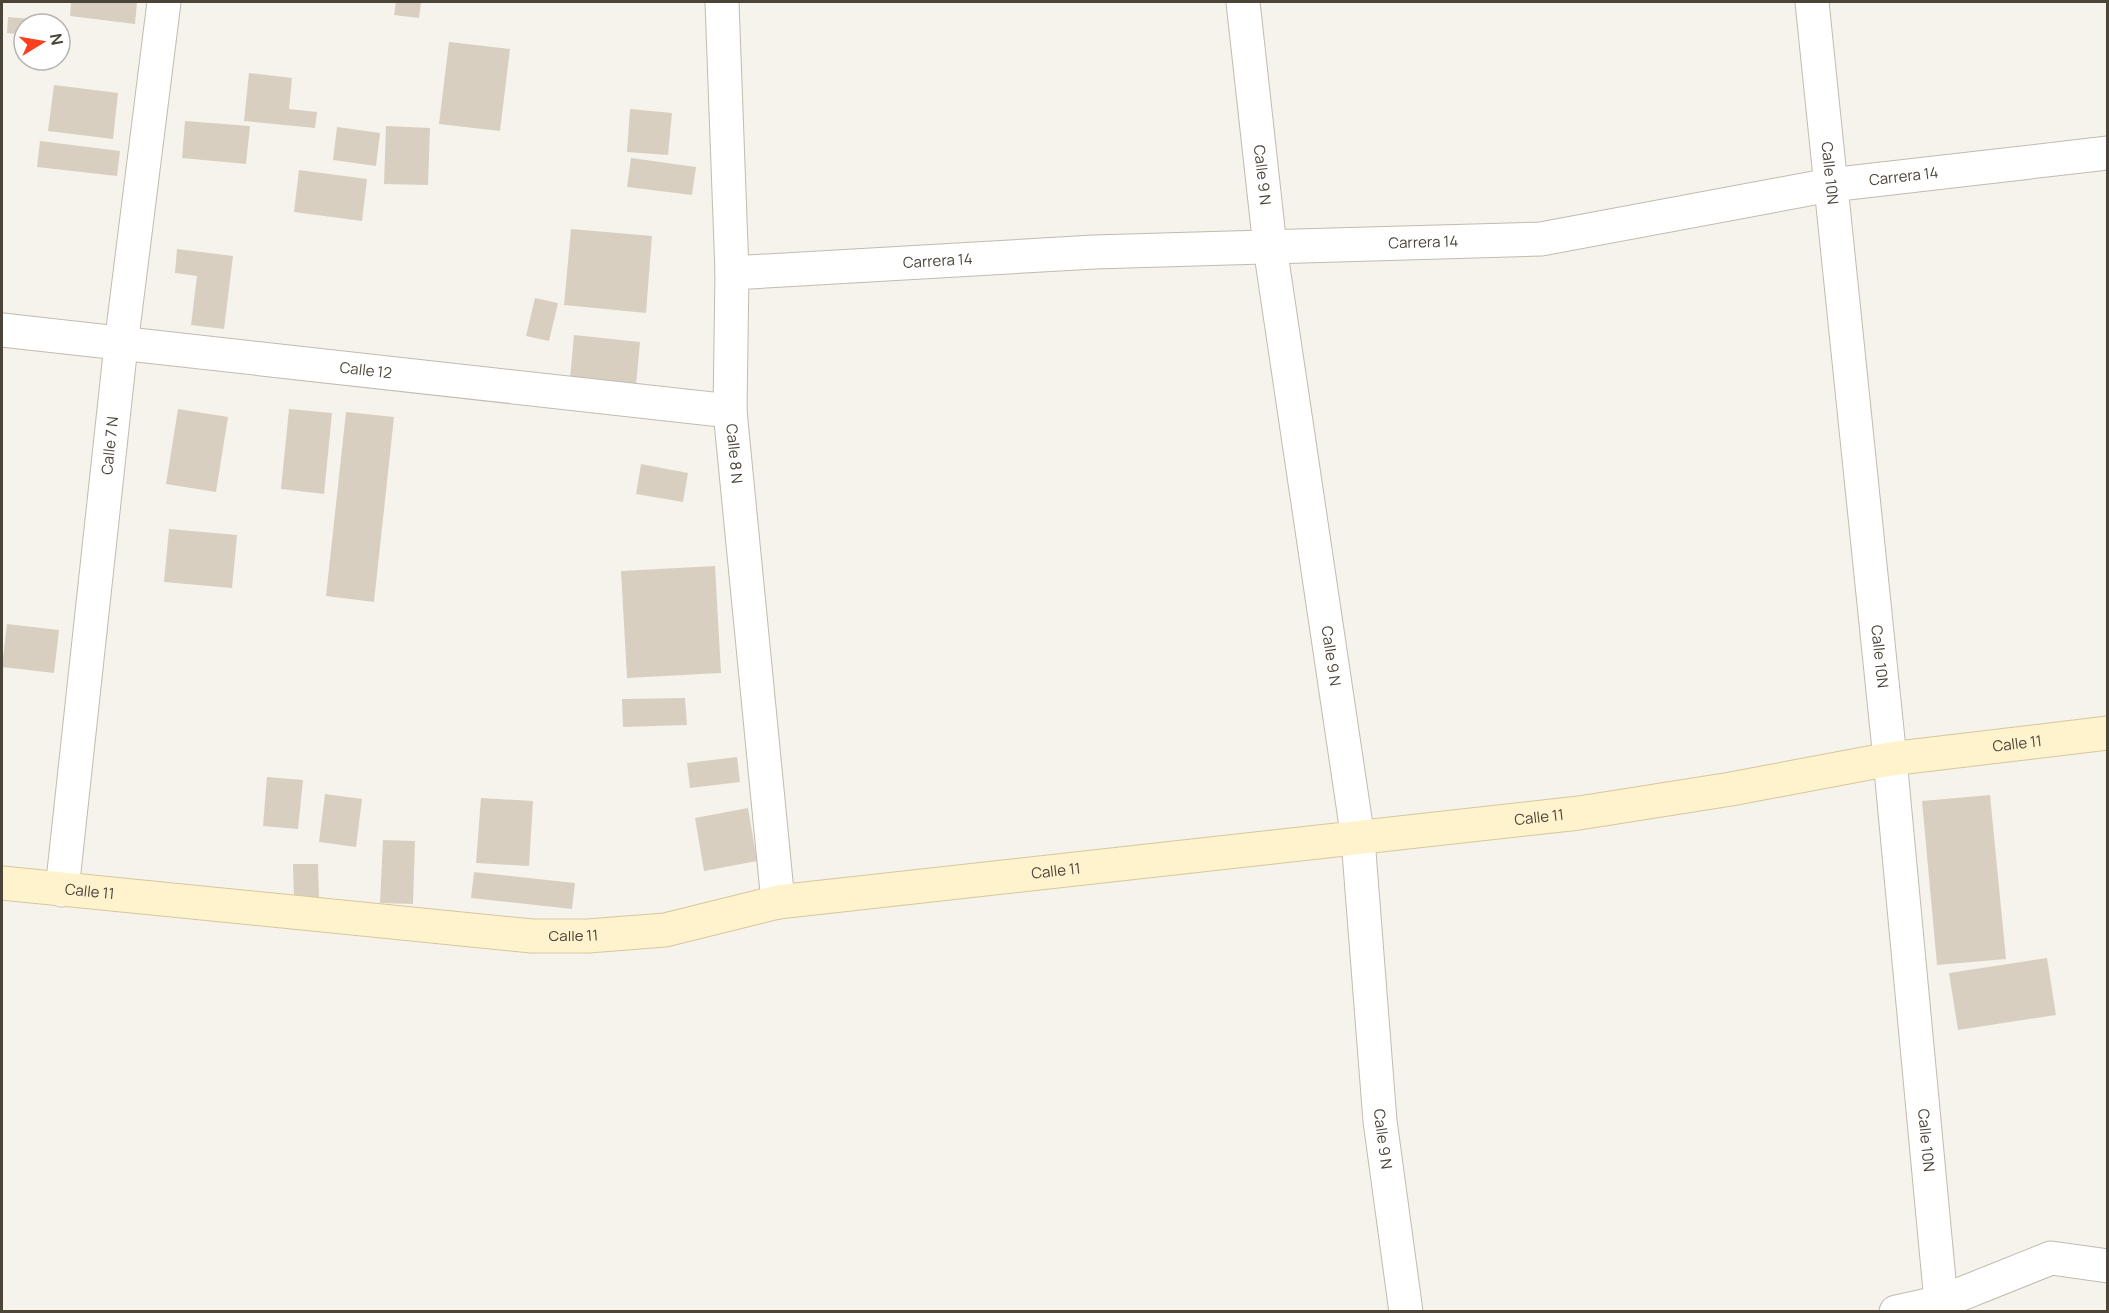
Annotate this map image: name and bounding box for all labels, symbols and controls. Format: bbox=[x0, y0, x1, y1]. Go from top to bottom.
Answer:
north arrow bbox=[12, 12, 72, 72]
text: N bbox=[45, 31, 69, 47]
street label: Calle 10N bbox=[1816, 141, 1844, 206]
street label: Calle 9 N bbox=[1249, 144, 1276, 206]
street label: Carrera 14 bbox=[1868, 162, 1940, 190]
street label: Carrera 14 bbox=[1388, 230, 1459, 253]
street label: Carrera 14 bbox=[902, 248, 973, 273]
street label: Calle 12 bbox=[339, 357, 393, 383]
street label: Calle 7 N bbox=[96, 415, 123, 476]
street label: Calle 8 N bbox=[721, 423, 748, 484]
street label: Calle 9 N bbox=[1316, 624, 1346, 687]
street label: Calle 10N bbox=[1866, 624, 1894, 689]
street label: Calle 11 bbox=[1991, 730, 2043, 757]
street label: Calle 11 bbox=[1513, 804, 1565, 830]
street label: Calle 11 bbox=[1030, 857, 1082, 884]
street label: Calle 11 bbox=[64, 878, 115, 904]
street label: Calle 11 bbox=[549, 924, 599, 946]
street label: Calle 9 N bbox=[1369, 1108, 1397, 1170]
street label: Calle 10N bbox=[1913, 1108, 1940, 1173]

